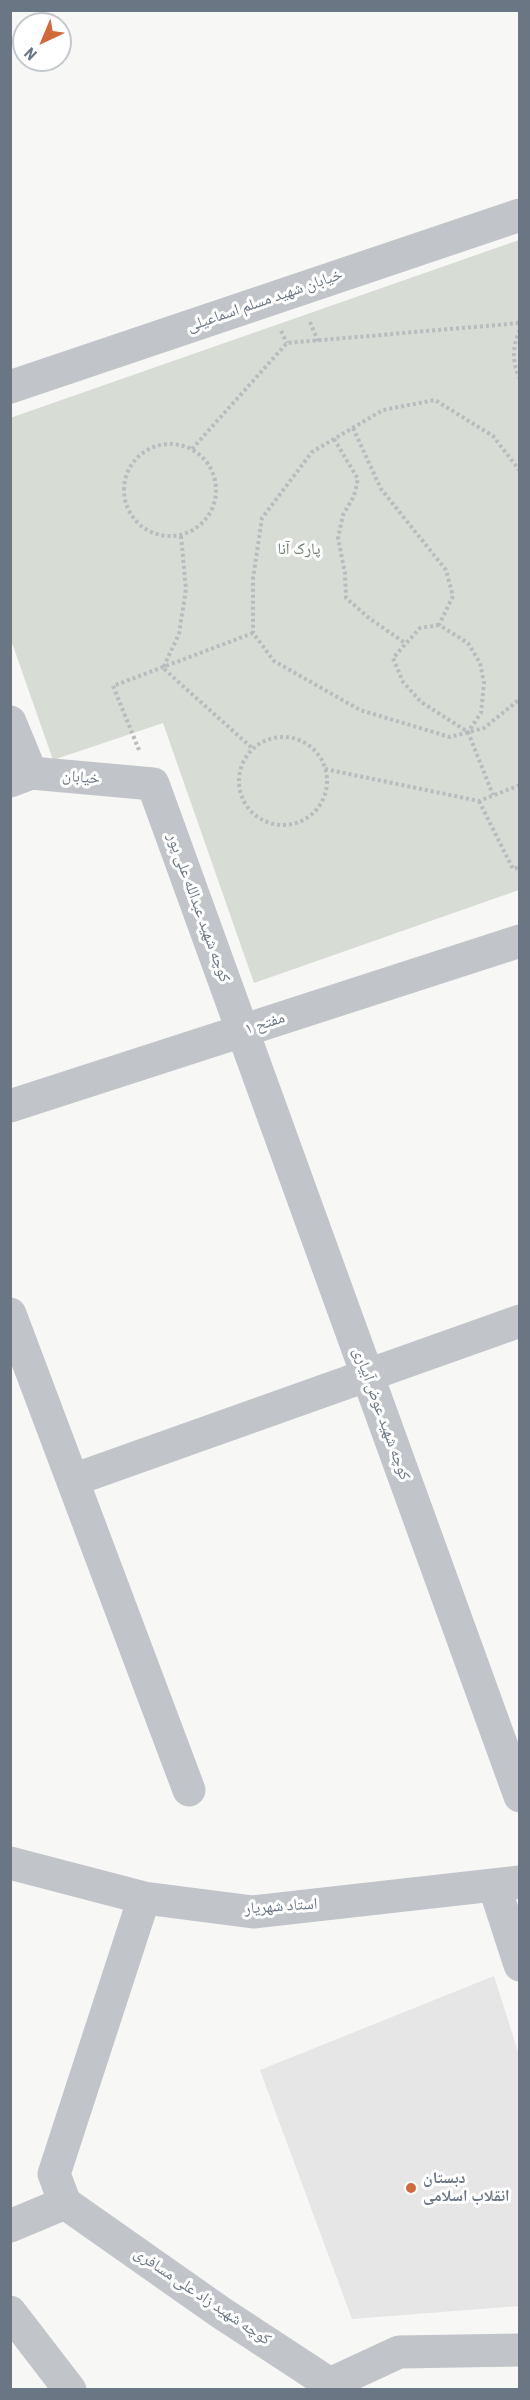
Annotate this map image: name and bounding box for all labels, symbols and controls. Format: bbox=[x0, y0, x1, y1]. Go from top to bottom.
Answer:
north arrow bbox=[12, 12, 72, 72]
text: N bbox=[20, 44, 41, 64]
street label: خیابان شهید مسلم اسماعیلی bbox=[185, 265, 345, 337]
park label: پارک آنا bbox=[277, 540, 321, 560]
street label: خیابان bbox=[61, 767, 101, 789]
street label: کوچه شهید عبدالله علی پور bbox=[162, 831, 234, 985]
street label: مفتح ۱ bbox=[243, 1009, 287, 1039]
street label: کوچه شهید عوض آبیاری bbox=[348, 1345, 414, 1483]
street label: استاد شهریار bbox=[244, 1895, 318, 1919]
place label: دبستان انقلاب اسلامی bbox=[423, 2169, 510, 2207]
marker: دبستان انقلاب اسلامی bbox=[404, 2181, 418, 2195]
street label: کوچه شهید زاد علی مسافری bbox=[130, 2244, 274, 2350]

